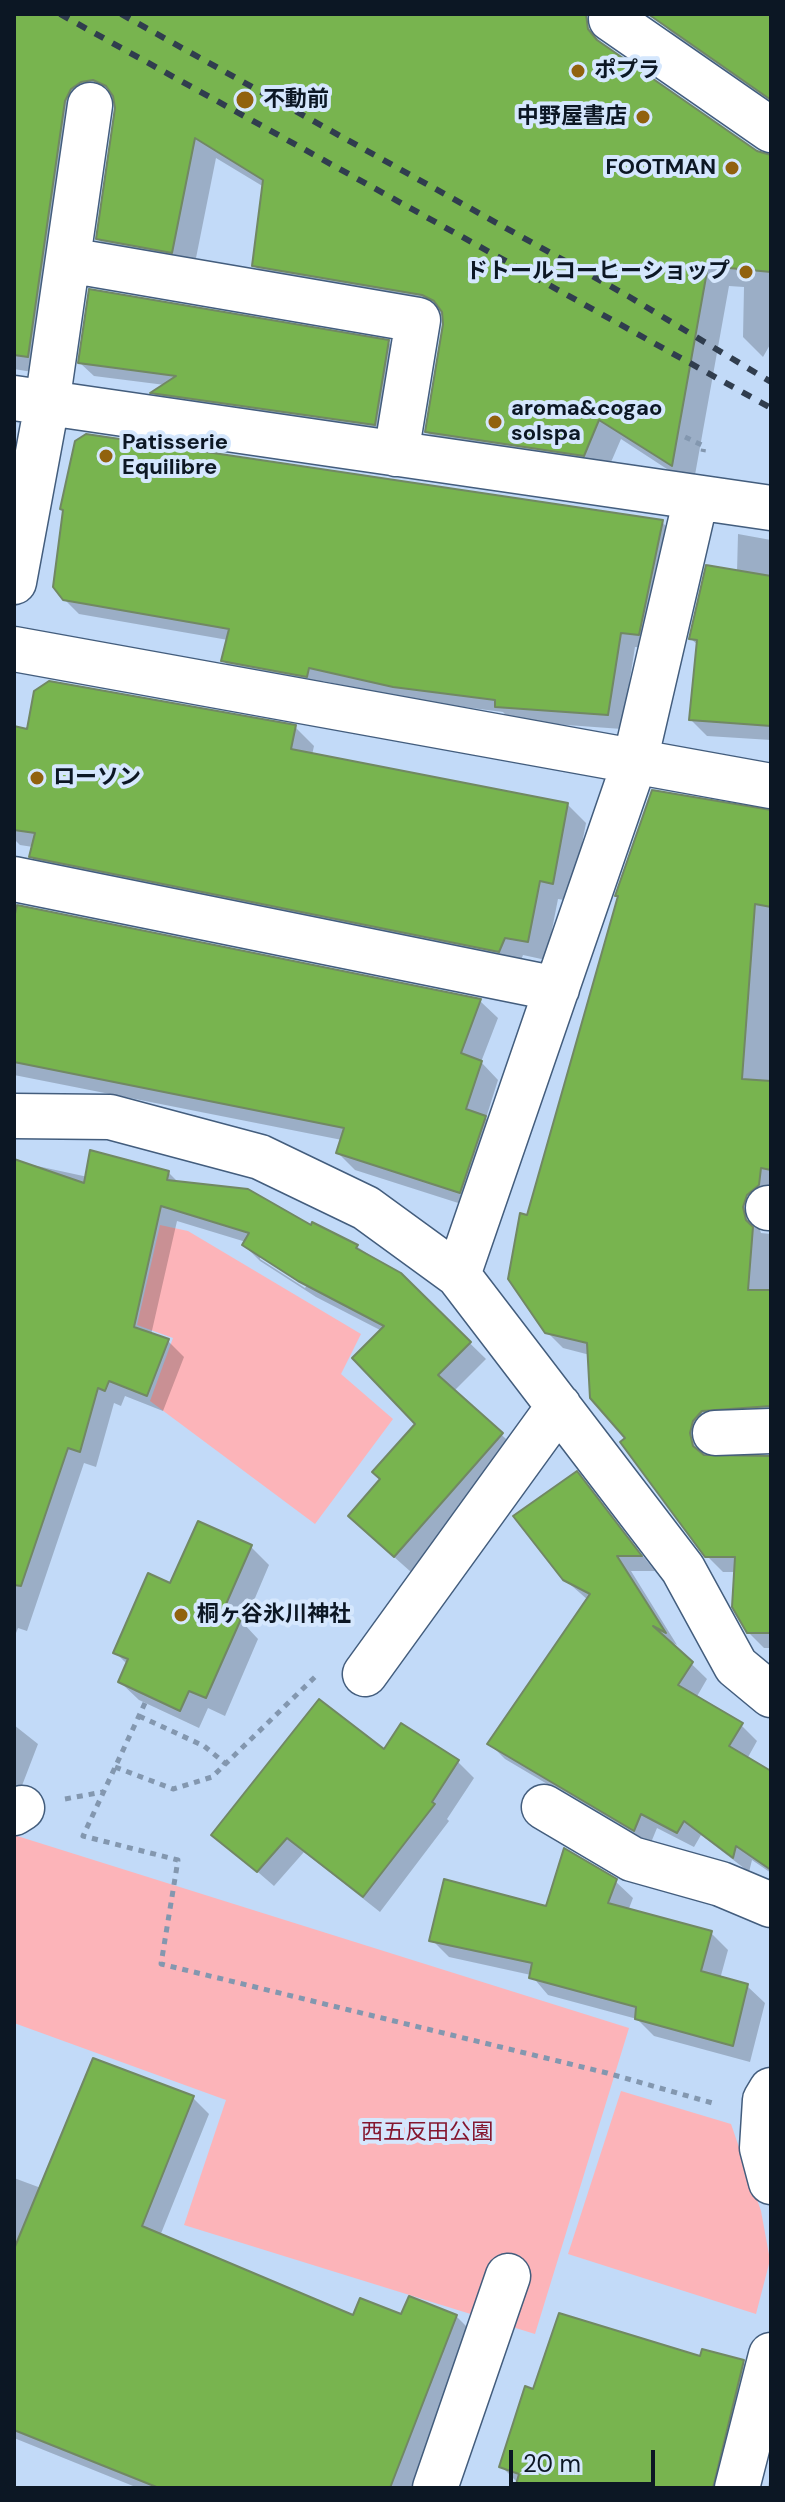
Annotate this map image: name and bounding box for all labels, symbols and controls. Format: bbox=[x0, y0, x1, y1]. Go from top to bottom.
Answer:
place label: ポプラ bbox=[594, 58, 660, 84]
marker: ポプラ bbox=[569, 62, 587, 80]
place label: 不動前 bbox=[263, 87, 329, 113]
marker: 不動前 bbox=[234, 89, 256, 111]
place label: 中野屋書店 bbox=[517, 104, 627, 130]
marker: 中野屋書店 bbox=[634, 108, 652, 126]
place label: FOOTMAN bbox=[606, 155, 716, 181]
marker: FOOTMAN bbox=[723, 159, 741, 177]
place label: ドトールコーヒーショップ bbox=[466, 259, 730, 285]
marker: ドトールコーヒーショップ bbox=[737, 263, 755, 281]
place label: aroma&cogao solspa bbox=[511, 396, 662, 448]
marker: aroma&cogao solspa bbox=[486, 413, 504, 431]
place label: Patisserie Equilibre bbox=[122, 430, 228, 482]
marker: Patisserie Equilibre bbox=[97, 447, 115, 465]
place label: ローソン bbox=[53, 765, 141, 791]
marker: ローソン bbox=[28, 769, 46, 787]
place label: 桐ヶ谷氷川神社 bbox=[197, 1602, 351, 1628]
marker: 桐ヶ谷氷川神社 bbox=[172, 1606, 190, 1624]
park label: 西五反田公園 bbox=[361, 2120, 493, 2146]
scale bar bbox=[513, 2434, 659, 2484]
text: 20 m bbox=[523, 2448, 581, 2479]

